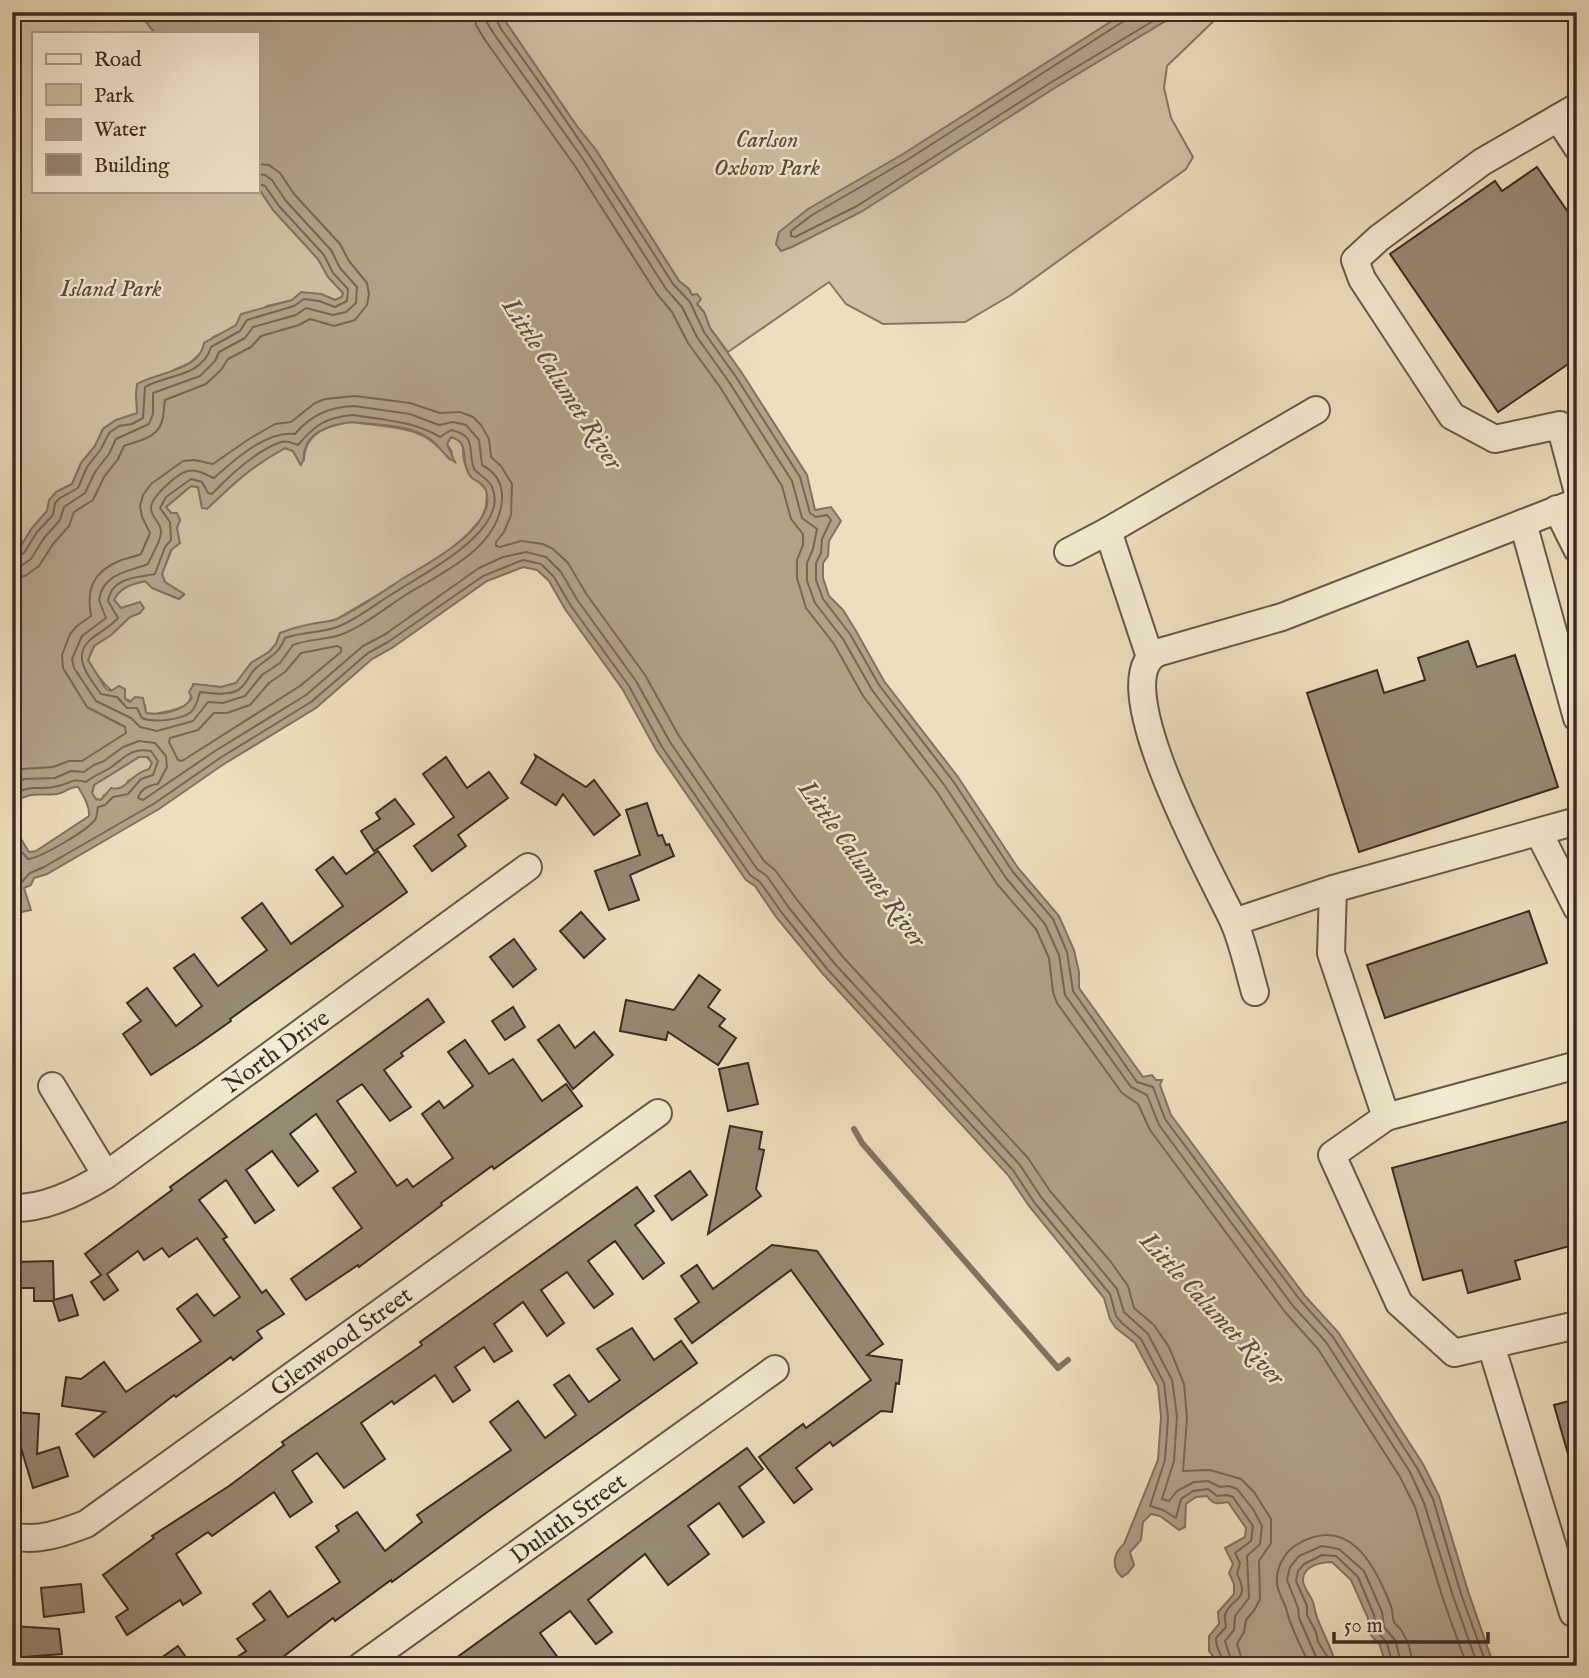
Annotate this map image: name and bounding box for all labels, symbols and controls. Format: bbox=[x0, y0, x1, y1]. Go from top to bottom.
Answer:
legend bbox=[32, 32, 259, 192]
text: Road bbox=[94, 47, 142, 74]
text: Park bbox=[94, 83, 135, 110]
text: Water bbox=[94, 117, 147, 144]
park label: Carlson Oxbow Park bbox=[714, 125, 821, 184]
text: Building bbox=[94, 153, 170, 180]
park label: Island Park bbox=[59, 274, 162, 305]
water label: Little Calumet River bbox=[493, 291, 630, 477]
water label: Little Calumet River bbox=[790, 773, 934, 955]
street label: North Drive bbox=[218, 1003, 336, 1101]
water label: Little Calumet River bbox=[1132, 1224, 1292, 1394]
street label: Glenwood Street bbox=[265, 1280, 419, 1404]
street label: Duluth Street bbox=[505, 1467, 633, 1572]
scale bar bbox=[1334, 1601, 1488, 1645]
text: 50 m bbox=[1344, 1613, 1383, 1640]

